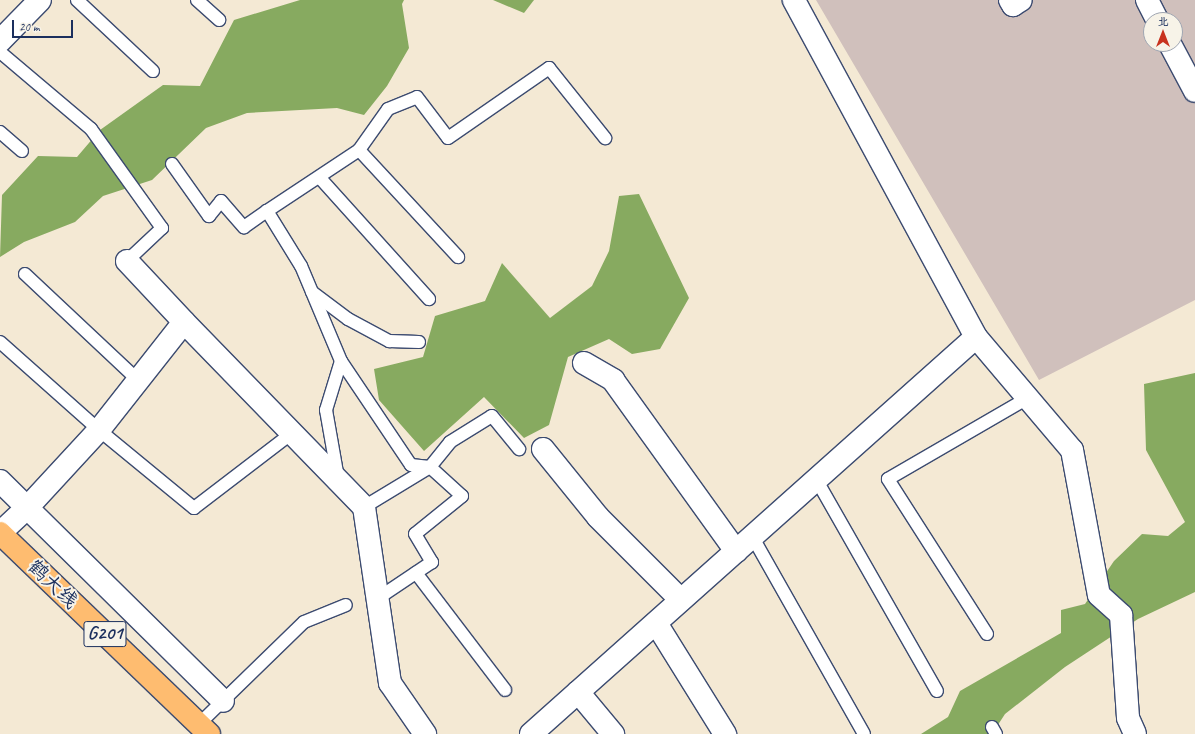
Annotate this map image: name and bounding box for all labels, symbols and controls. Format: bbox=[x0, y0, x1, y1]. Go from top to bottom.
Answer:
scale bar bbox=[14, 12, 75, 38]
north arrow bbox=[1143, 12, 1183, 52]
text: 北 bbox=[1158, 14, 1169, 28]
text: 20 m bbox=[19, 19, 39, 35]
street label: 鹤大线 bbox=[23, 555, 83, 613]
road number: G201 bbox=[83, 617, 127, 651]

